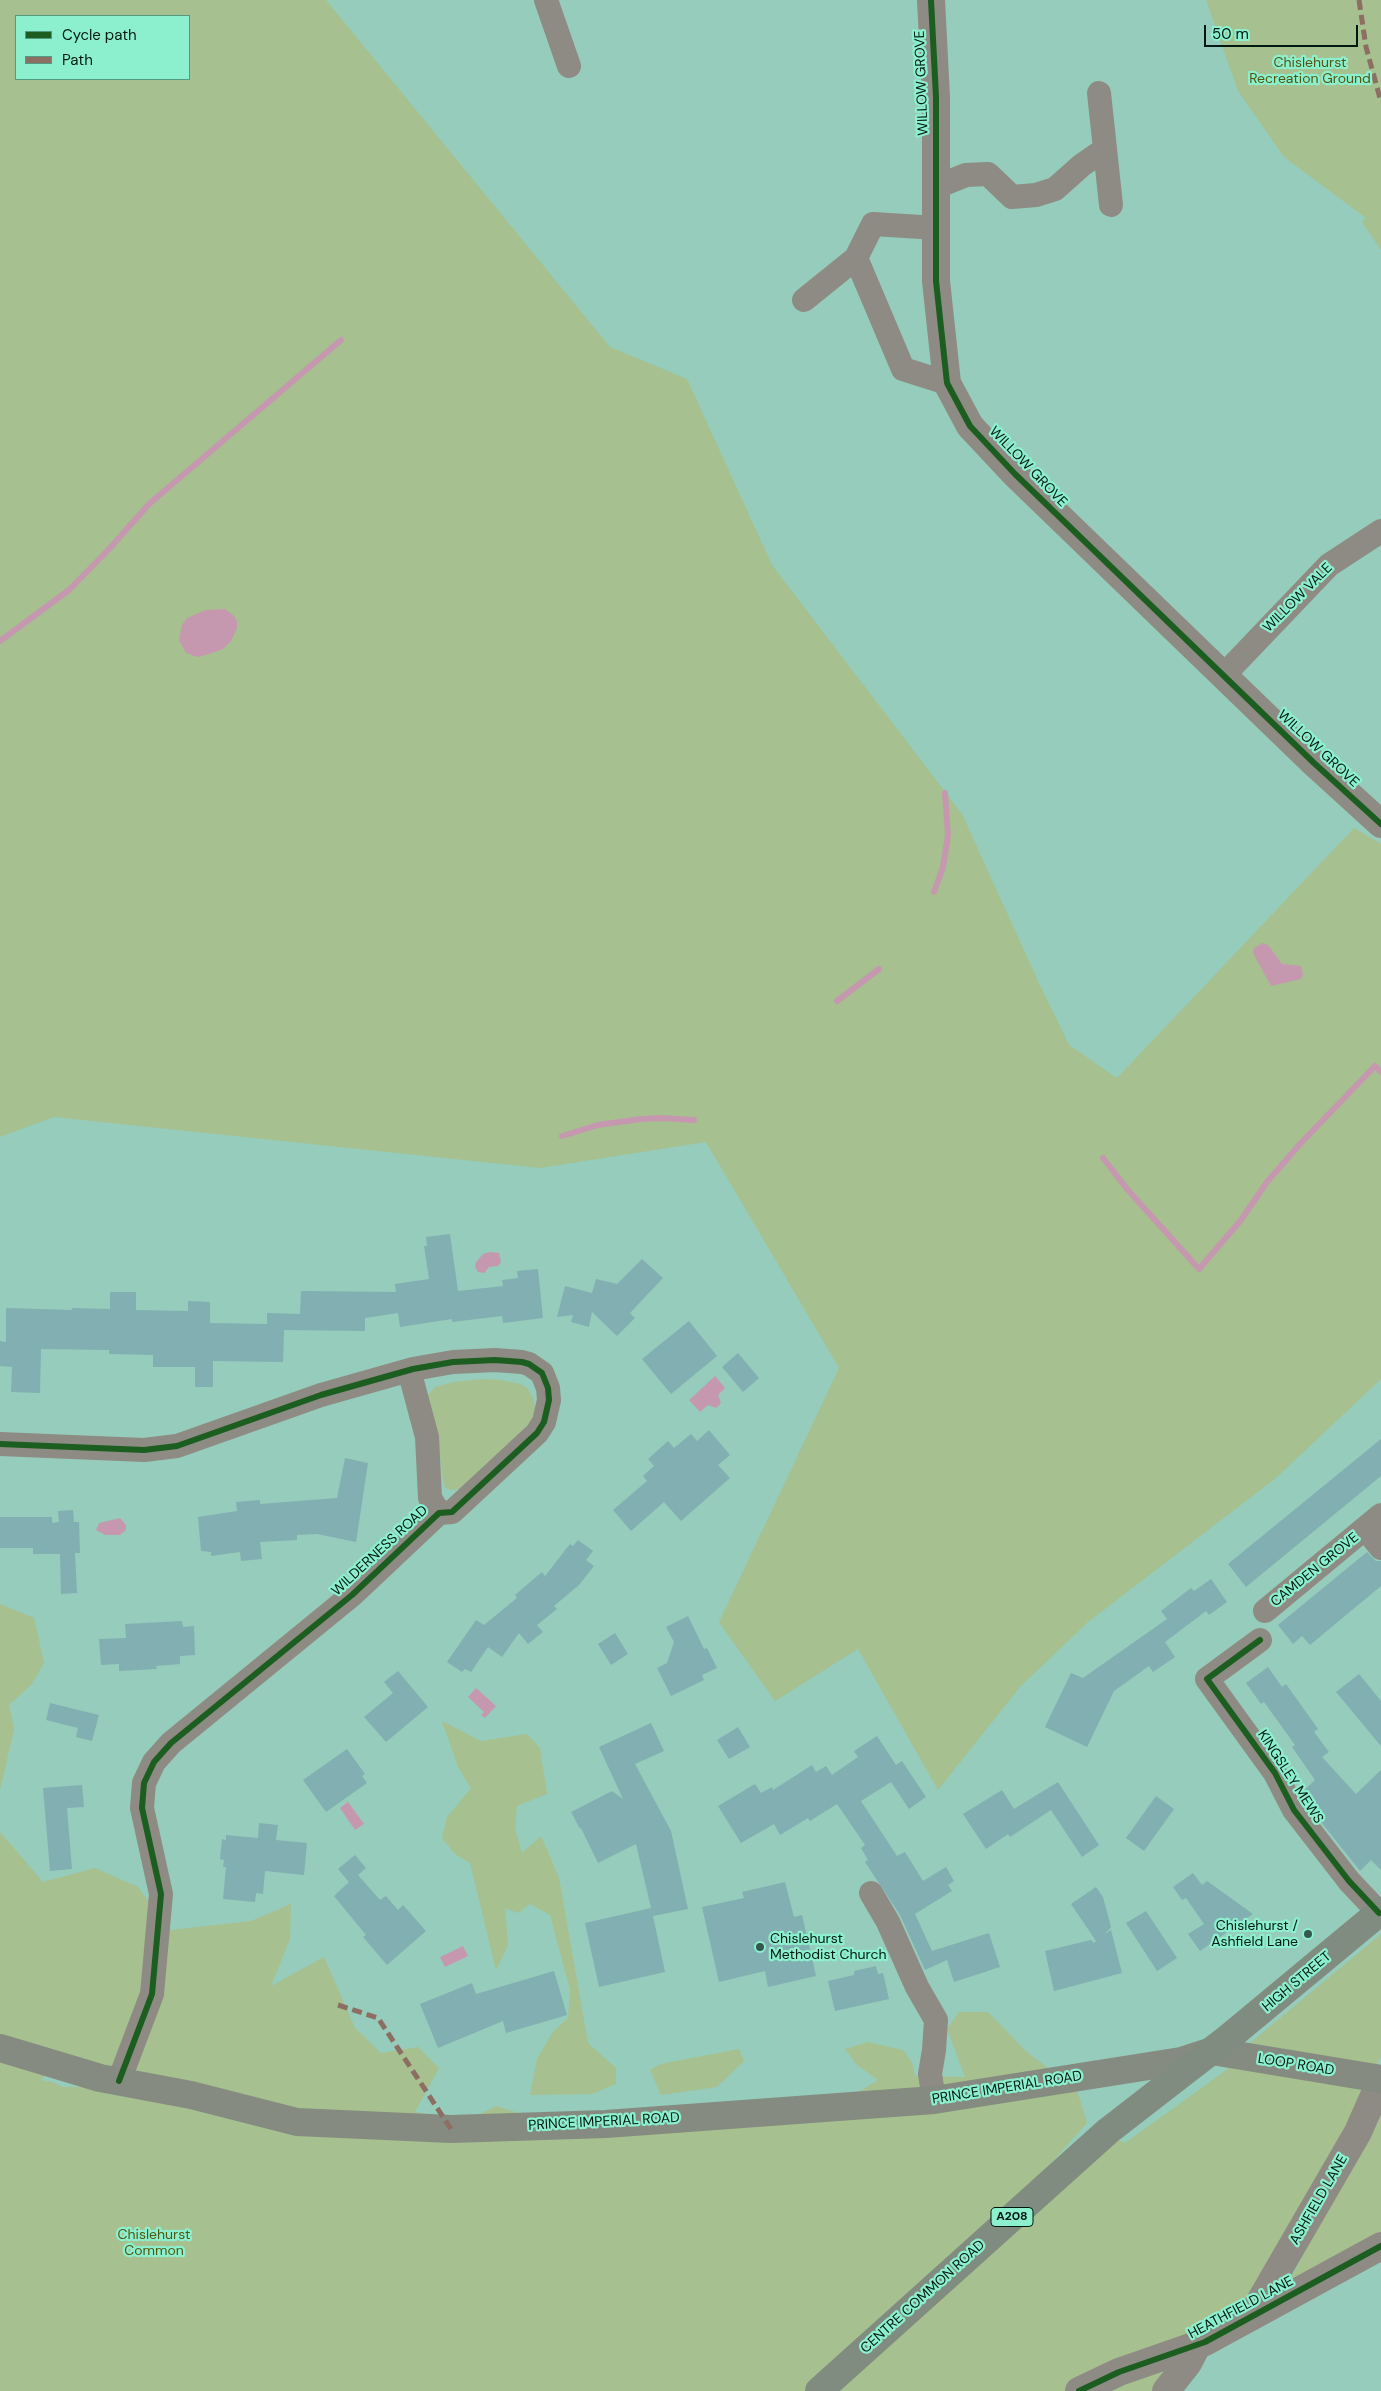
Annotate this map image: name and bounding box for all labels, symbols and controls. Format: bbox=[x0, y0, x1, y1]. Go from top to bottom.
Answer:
legend bbox=[15, 15, 190, 80]
scale bar bbox=[1206, 15, 1360, 47]
text: 50 m bbox=[1212, 24, 1249, 44]
text: Cycle path bbox=[62, 25, 137, 45]
street label: WILLOW GROVE bbox=[912, 30, 932, 136]
text: Path bbox=[62, 50, 93, 70]
park label: Chislehurst Recreation Ground bbox=[1249, 55, 1371, 88]
street label: WILLOW GROVE bbox=[985, 423, 1071, 511]
street label: WILLOW VALE bbox=[1260, 560, 1336, 636]
street label: WILLOW GROVE bbox=[1274, 707, 1362, 791]
street label: WILDERNESS ROAD bbox=[329, 1502, 431, 1600]
street label: CAMDEN GROVE bbox=[1268, 1529, 1362, 1611]
street label: KINGSLEY MEWS bbox=[1254, 1727, 1326, 1827]
place label: Chislehurst / Ashfield Lane bbox=[1211, 1918, 1298, 1950]
marker: Chislehurst / Ashfield Lane bbox=[1302, 1928, 1314, 1940]
place label: Chislehurst Methodist Church bbox=[770, 1931, 886, 1964]
marker: Chislehurst Methodist Church bbox=[754, 1941, 766, 1953]
street label: HIGH STREET bbox=[1259, 1948, 1335, 2016]
street label: LOOP ROAD bbox=[1256, 2051, 1336, 2079]
street label: PRINCE IMPERIAL ROAD bbox=[931, 2068, 1083, 2108]
street label: PRINCE IMPERIAL ROAD bbox=[528, 2110, 680, 2134]
street label: ASHFIELD LANE bbox=[1287, 2152, 1351, 2248]
road number: A208 bbox=[991, 2208, 1033, 2226]
park label: Chislehurst Common bbox=[117, 2227, 191, 2260]
street label: CENTRE COMMON ROAD bbox=[857, 2237, 989, 2357]
street label: HEATHFIELD LANE bbox=[1186, 2273, 1296, 2343]

